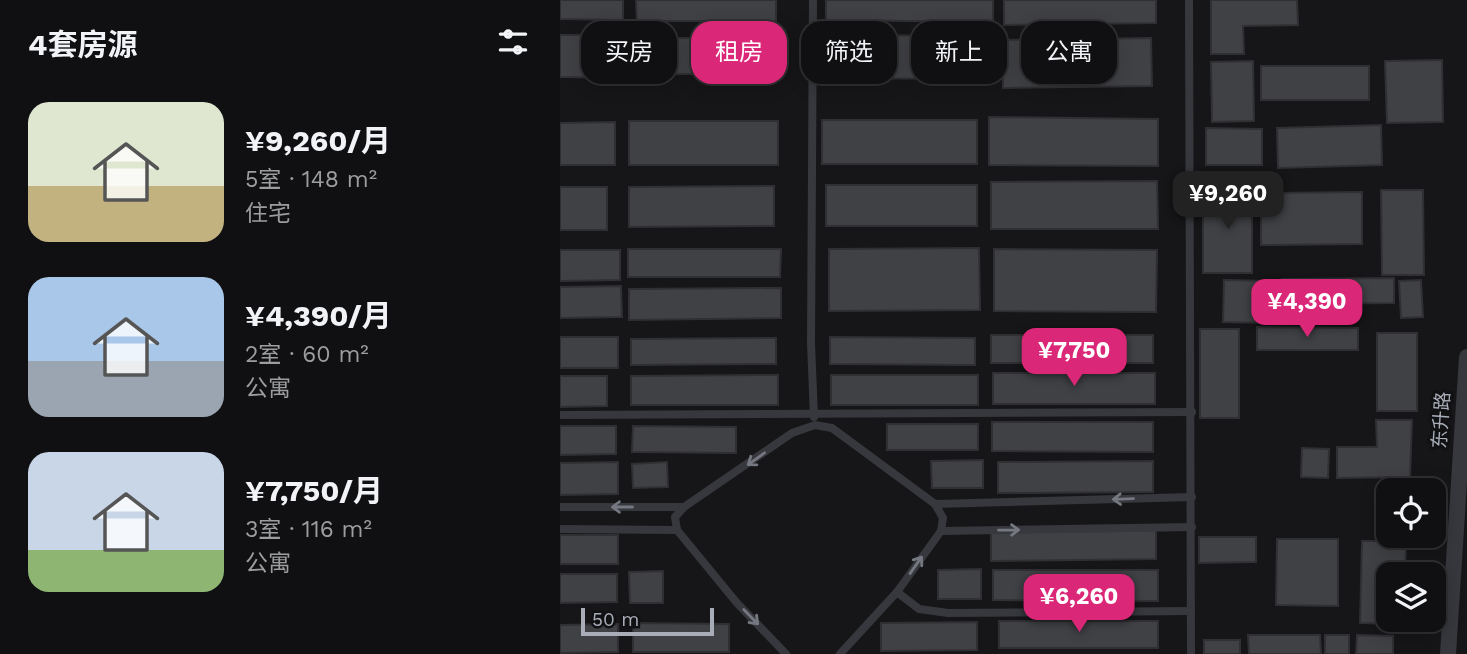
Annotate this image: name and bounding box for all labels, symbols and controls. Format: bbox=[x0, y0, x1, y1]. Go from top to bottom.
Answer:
chip: 买房 bbox=[581, 21, 677, 84]
chip: 租房 bbox=[691, 21, 787, 84]
chip: 筛选 bbox=[801, 21, 897, 84]
chip: 新上 bbox=[911, 21, 1007, 84]
chip: 公寓 bbox=[1021, 21, 1117, 84]
icon: filters bbox=[494, 23, 532, 61]
text: 4套房源 bbox=[28, 27, 137, 62]
text: ¥9,260/月 bbox=[245, 123, 391, 158]
icon: home bbox=[84, 130, 168, 214]
text: 5室 · 148 m² bbox=[245, 166, 377, 193]
pin: ¥9,260 bbox=[1171, 172, 1285, 231]
text: ¥9,260 bbox=[1189, 180, 1267, 207]
text: 住宅 bbox=[245, 200, 291, 227]
pin: ¥4,390 bbox=[1250, 280, 1364, 339]
text: ¥4,390 bbox=[1267, 288, 1347, 315]
text: ¥4,390/月 bbox=[245, 298, 392, 333]
icon: home bbox=[84, 305, 168, 389]
pin: ¥7,750 bbox=[1017, 328, 1131, 388]
text: ¥7,750 bbox=[1038, 337, 1110, 364]
text: 2室 · 60 m² bbox=[245, 341, 369, 368]
text: 公寓 bbox=[245, 375, 291, 402]
street label: 东升路 bbox=[1428, 391, 1454, 449]
one-way arrow bbox=[747, 451, 766, 466]
text: ¥7,750/月 bbox=[245, 473, 383, 508]
map controls bbox=[1376, 478, 1446, 632]
button: locate bbox=[1376, 478, 1446, 548]
icon: home bbox=[84, 480, 168, 564]
one-way arrow bbox=[1112, 492, 1135, 505]
one-way arrow bbox=[611, 500, 634, 514]
text: 3室 · 116 m² bbox=[245, 516, 372, 543]
one-way arrow bbox=[997, 523, 1020, 536]
text: 公寓 bbox=[245, 550, 291, 577]
one-way arrow bbox=[909, 556, 923, 575]
button: layers bbox=[1376, 562, 1446, 632]
pin: ¥6,260 bbox=[1022, 574, 1136, 634]
text: ¥6,260 bbox=[1040, 583, 1118, 610]
scale bar bbox=[581, 605, 714, 637]
text: 50 m bbox=[592, 608, 639, 631]
one-way arrow bbox=[742, 608, 759, 625]

